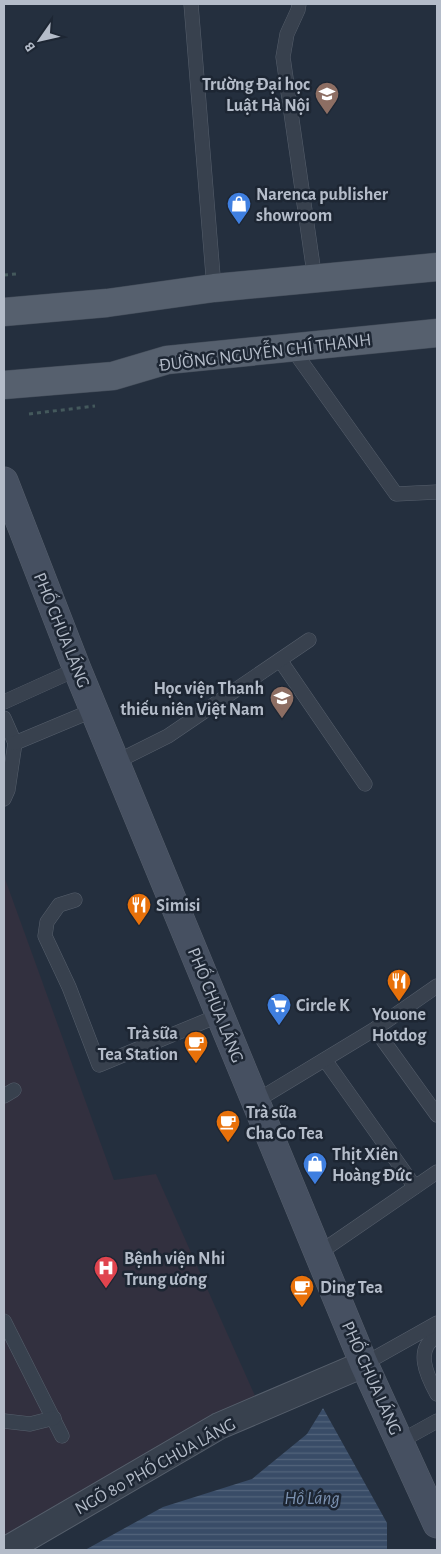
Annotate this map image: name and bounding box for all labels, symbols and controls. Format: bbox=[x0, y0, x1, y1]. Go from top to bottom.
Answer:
north arrow bbox=[15, 15, 65, 65]
text: B bbox=[22, 39, 38, 54]
place label: Trường Đại học Luật Hà Nội bbox=[202, 76, 310, 115]
school or university icon: Trường Đại học Luật Hà Nội bbox=[314, 81, 340, 115]
place label: Narenca publisher showroom bbox=[256, 186, 389, 225]
shop icon: Narenca publisher showroom bbox=[226, 191, 252, 225]
street label: ĐƯỜNG NGUYỄN CHÍ THANH bbox=[157, 325, 372, 375]
street label: PHỐ CHÙA LÁNG bbox=[30, 568, 97, 691]
place label: Học viện Thanh thiếu niên Việt Nam bbox=[120, 680, 264, 719]
school or university icon: Học viện Thanh thiếu niên Việt Nam bbox=[269, 685, 295, 719]
restaurant icon: Simisi bbox=[126, 892, 152, 926]
place label: Simisi bbox=[156, 897, 201, 915]
street label: PHỐ CHÙA LÁNG bbox=[184, 943, 251, 1066]
restaurant icon: Youone Hotdog bbox=[386, 968, 412, 1002]
supermarket icon: Circle K bbox=[266, 992, 292, 1026]
place label: Circle K bbox=[296, 997, 350, 1015]
place label: Youone Hotdog bbox=[372, 1006, 427, 1045]
place label: Trà sữa Tea Station bbox=[97, 1025, 178, 1064]
cafe icon: Trà sữa Tea Station bbox=[183, 1030, 209, 1064]
place label: Trà sữa Cha Go Tea bbox=[246, 1104, 324, 1143]
cafe icon: Trà sữa Cha Go Tea bbox=[215, 1109, 241, 1143]
place label: Thịt Xiên Hoàng Đức bbox=[332, 1146, 412, 1185]
shop icon: Thịt Xiên Hoàng Đức bbox=[302, 1151, 328, 1185]
place label: Bệnh viện Nhi Trung ương bbox=[124, 1250, 225, 1289]
hospital icon: Bệnh viện Nhi Trung ương bbox=[93, 1255, 119, 1289]
cafe icon: Ding Tea bbox=[289, 1274, 315, 1308]
place label: Ding Tea bbox=[320, 1279, 383, 1297]
street label: PHỐ CHÙA LÁNG bbox=[338, 1317, 409, 1438]
street label: NGÕ 80 PHỐ CHÙA LÁNG bbox=[70, 1411, 239, 1519]
water label: Hồ Láng bbox=[284, 1489, 340, 1508]

